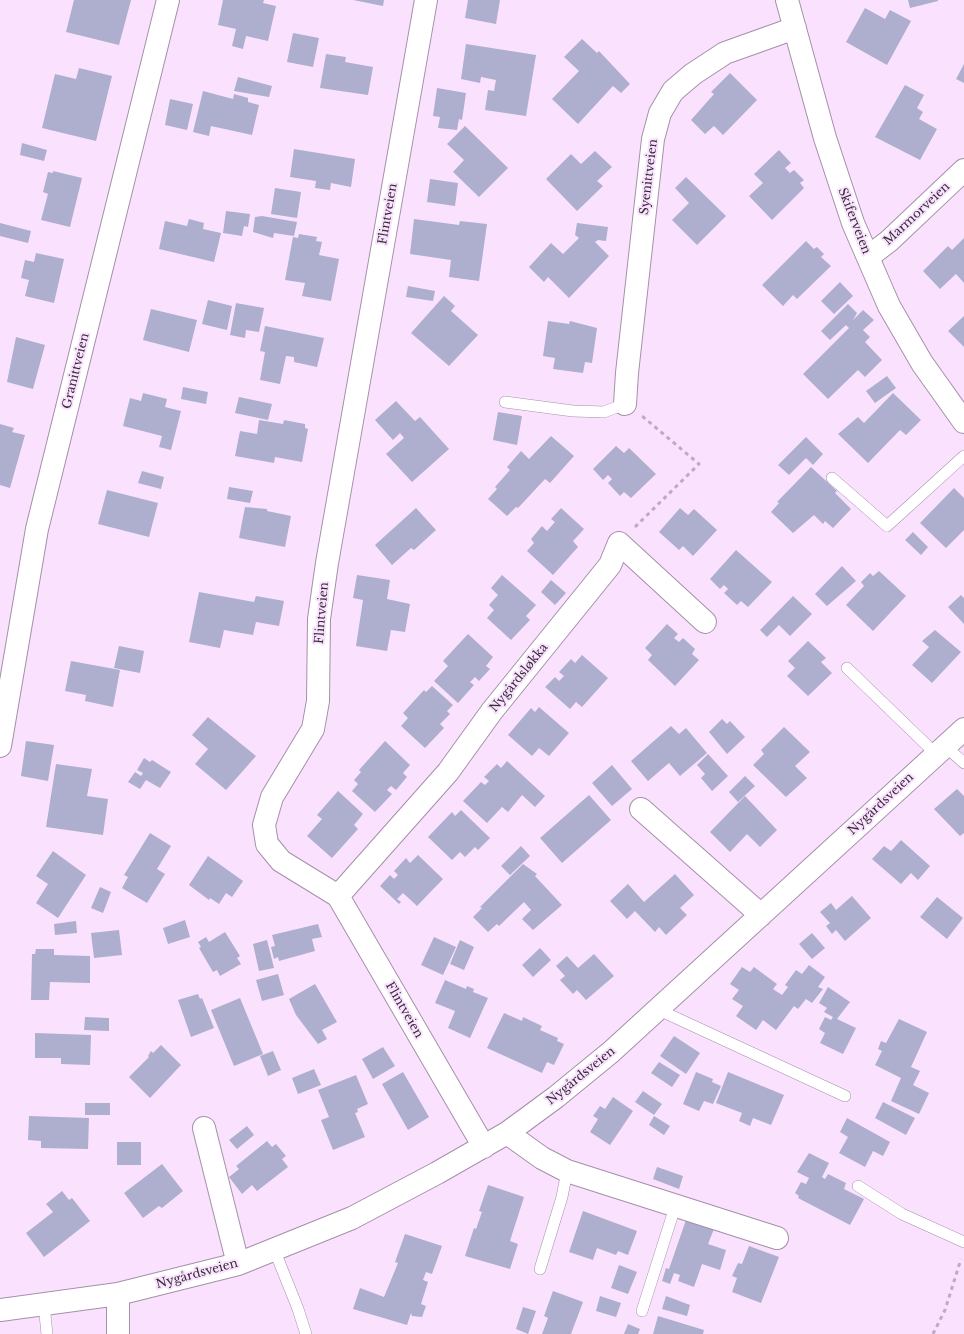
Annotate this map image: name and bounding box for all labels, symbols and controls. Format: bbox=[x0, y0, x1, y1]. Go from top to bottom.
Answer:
street label: Syenittveien bbox=[637, 138, 661, 216]
street label: Marmorveien bbox=[881, 180, 953, 248]
street label: Flintveien bbox=[376, 182, 400, 246]
street label: Skiferveien bbox=[835, 186, 873, 256]
street label: Granittveien bbox=[60, 332, 92, 410]
street label: Flintveien bbox=[312, 581, 332, 645]
street label: Nygårdsløkka bbox=[487, 641, 551, 715]
street label: Nygårdsveien bbox=[845, 770, 917, 838]
street label: Flintveien bbox=[382, 980, 426, 1040]
street label: Nygårdsveien bbox=[544, 1044, 618, 1108]
street label: Nygårdsveien bbox=[155, 1256, 239, 1292]

